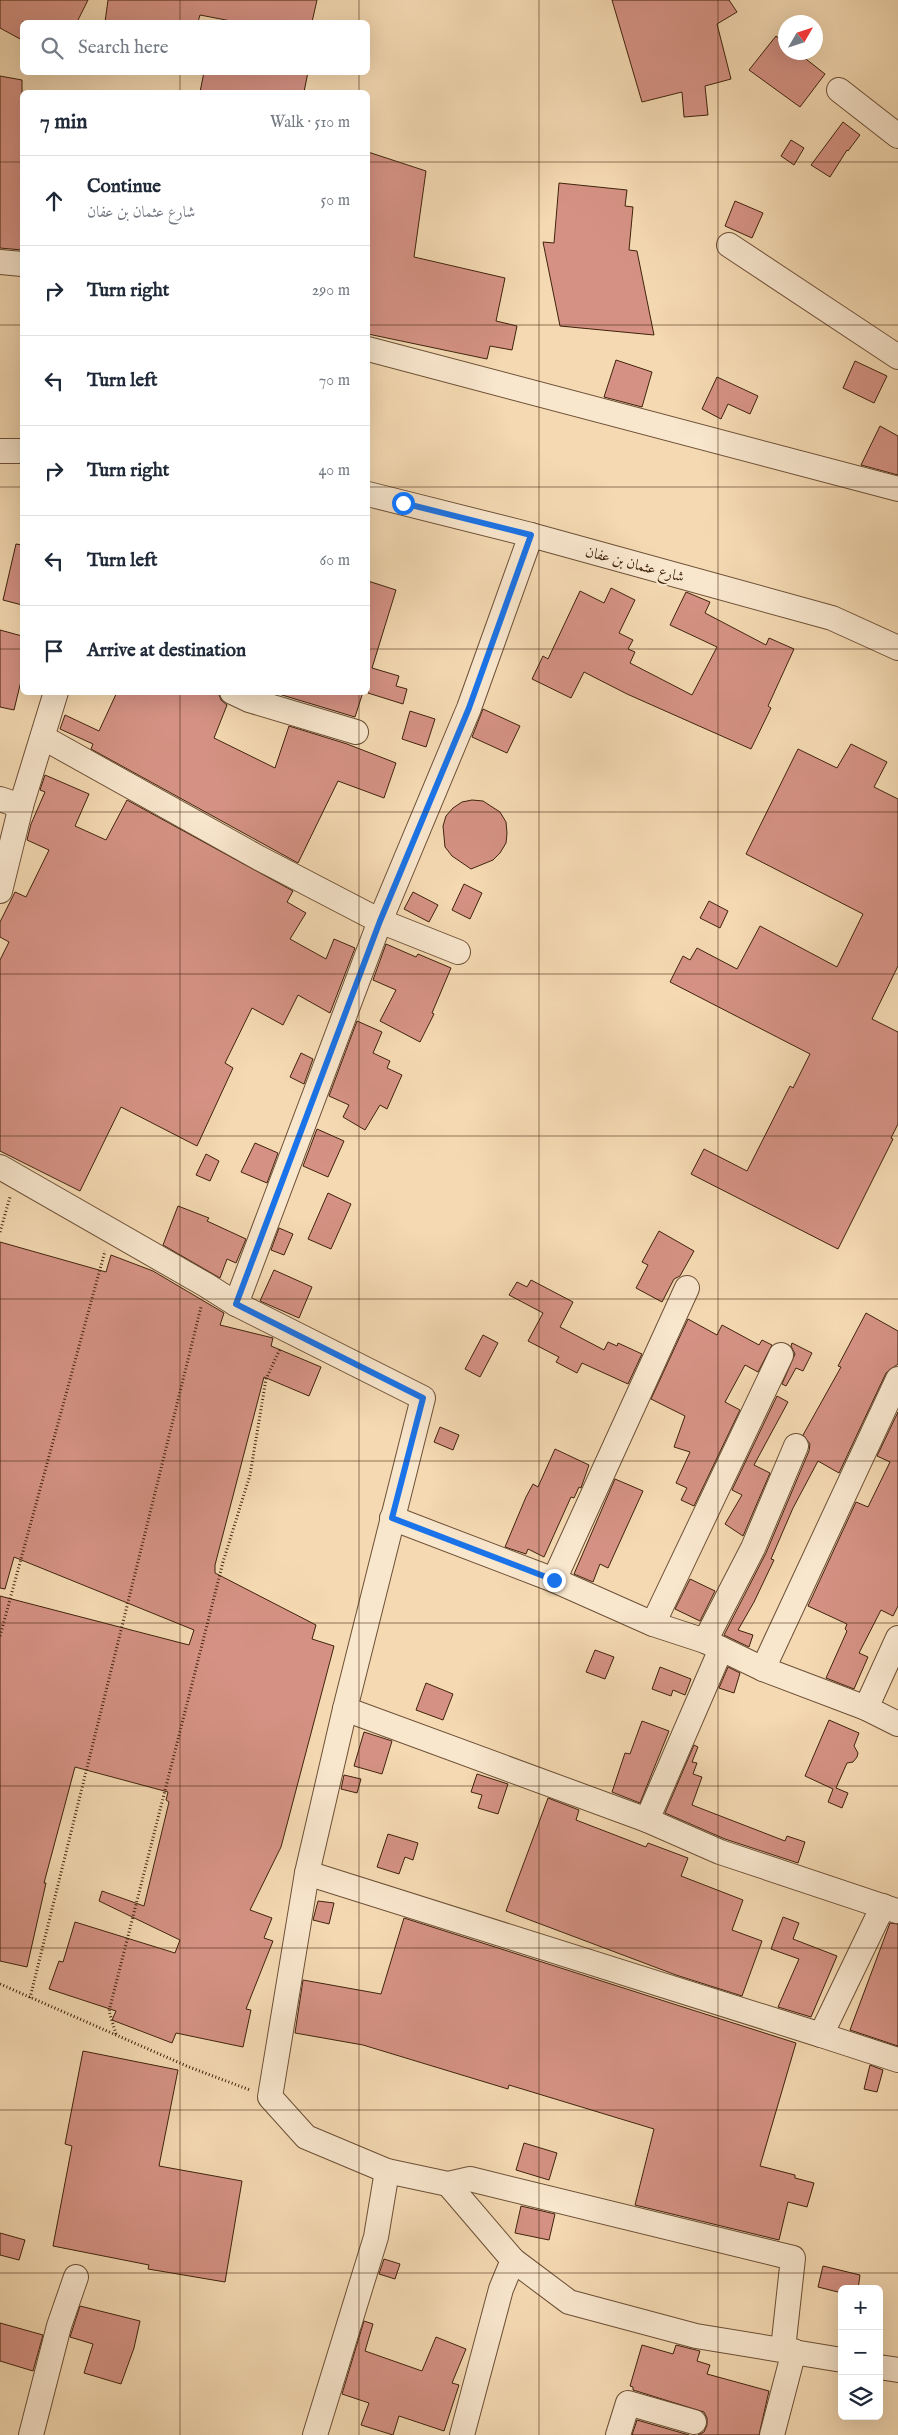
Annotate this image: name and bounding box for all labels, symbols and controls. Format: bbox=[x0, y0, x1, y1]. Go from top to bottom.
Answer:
north arrow bbox=[778, 15, 823, 60]
search box bbox=[20, 20, 370, 75]
icon: search bbox=[38, 34, 66, 62]
text: Search here bbox=[78, 36, 169, 60]
text: 7 min bbox=[40, 109, 87, 136]
text: Walk · 510 m bbox=[270, 113, 350, 133]
text: Continue bbox=[87, 175, 161, 199]
icon: ahead bbox=[40, 187, 68, 215]
text: 50 m bbox=[321, 191, 350, 211]
text: شارع عثمان بن عفان bbox=[87, 203, 195, 223]
icon: right bbox=[40, 277, 68, 305]
text: Turn right bbox=[87, 279, 169, 303]
text: 290 m bbox=[312, 281, 350, 301]
icon: left bbox=[40, 367, 68, 395]
text: Turn left bbox=[87, 369, 158, 393]
text: 70 m bbox=[319, 371, 350, 391]
icon: right bbox=[40, 457, 68, 485]
text: Turn right bbox=[87, 459, 169, 483]
text: 40 m bbox=[318, 461, 350, 481]
route start bbox=[392, 492, 415, 515]
street label: شارع عثمان بن عفان bbox=[583, 542, 686, 590]
icon: left bbox=[40, 547, 68, 575]
text: Turn left bbox=[87, 549, 158, 573]
text: 60 m bbox=[320, 551, 350, 571]
icon: arrive bbox=[40, 637, 68, 665]
text: Arrive at destination bbox=[87, 639, 246, 663]
route end bbox=[543, 1569, 566, 1592]
map controls bbox=[838, 2285, 883, 2420]
button: + bbox=[838, 2285, 883, 2330]
button: − bbox=[838, 2330, 883, 2375]
button: layers bbox=[838, 2375, 883, 2420]

